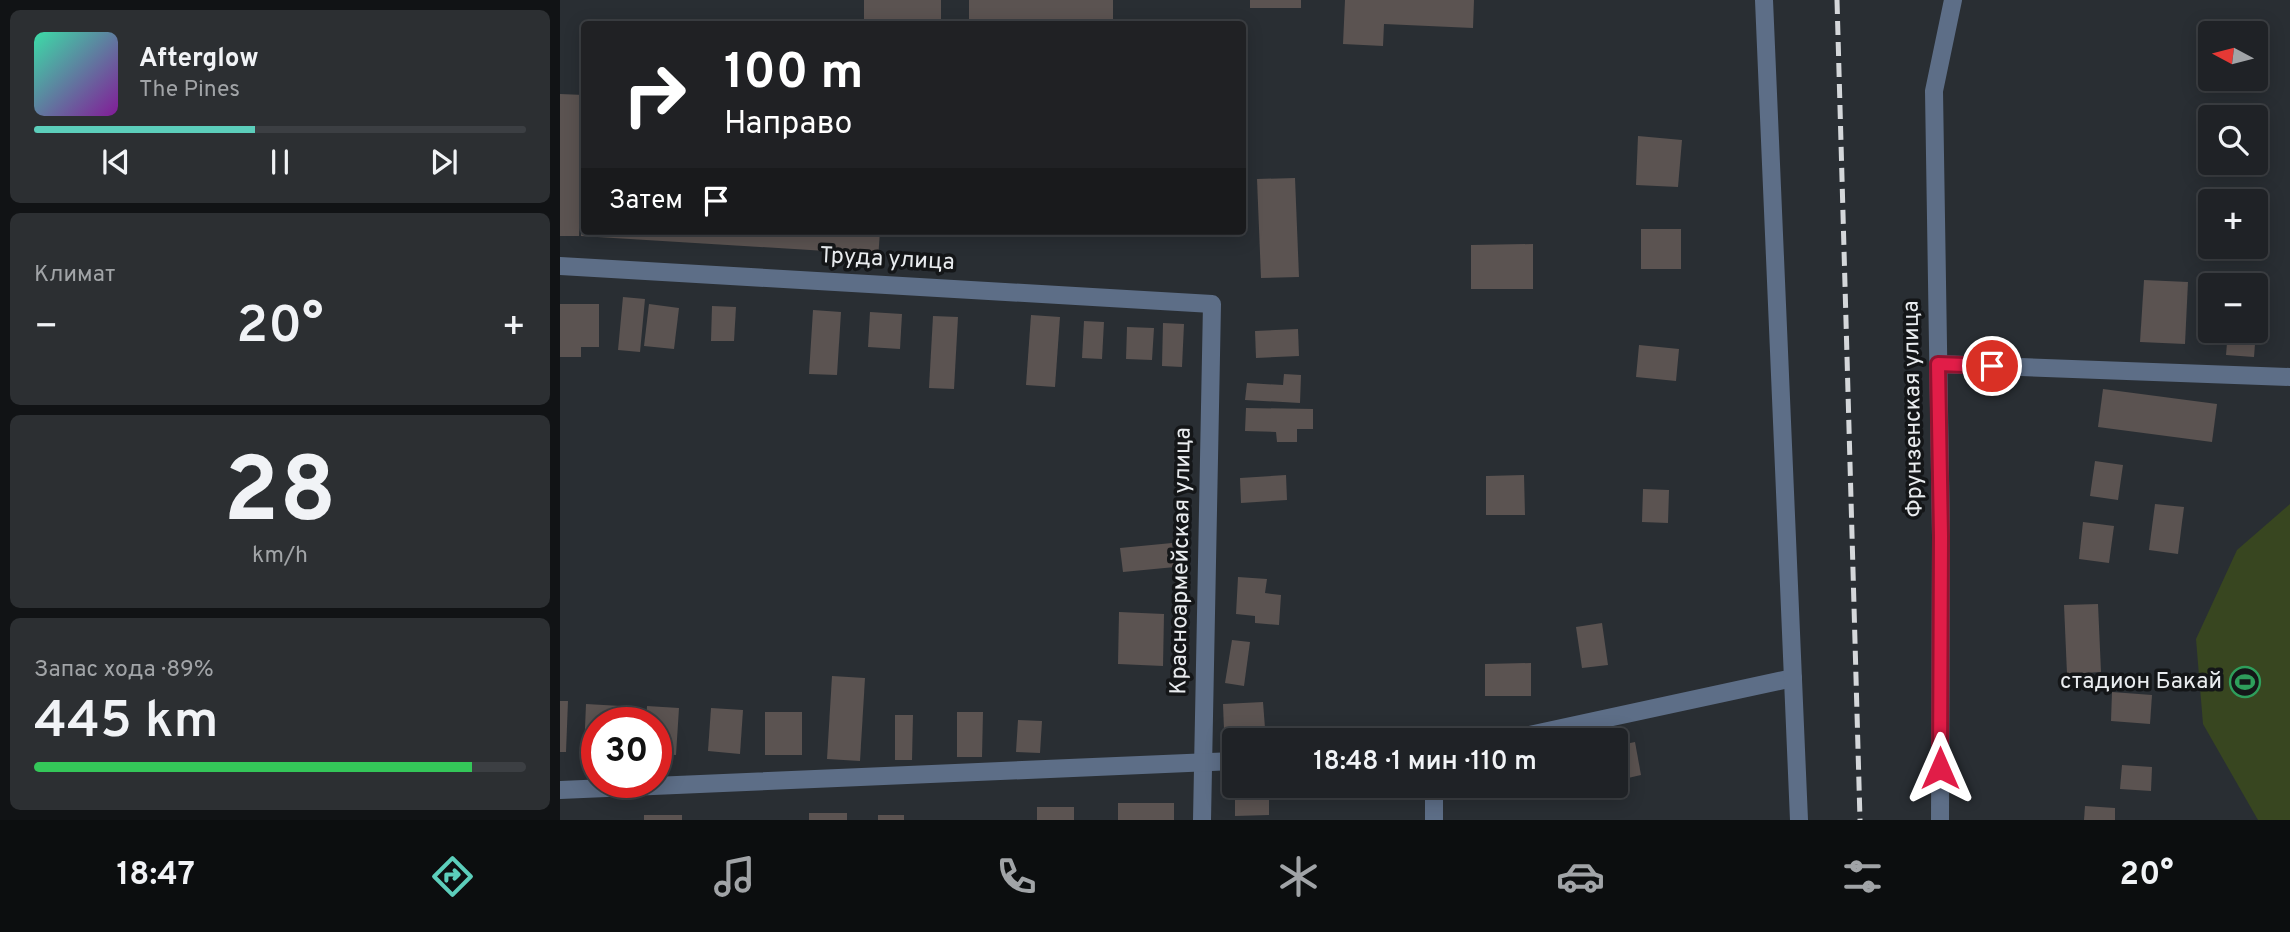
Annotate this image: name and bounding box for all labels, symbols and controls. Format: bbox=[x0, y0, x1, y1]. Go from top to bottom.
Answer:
north arrow bbox=[2198, 21, 2268, 91]
map controls bbox=[2198, 21, 2268, 343]
text: Afterglow bbox=[139, 43, 259, 76]
text: 100 m bbox=[724, 44, 863, 106]
icon: right bbox=[609, 49, 700, 140]
text: The Pines bbox=[139, 76, 240, 105]
text: Направо bbox=[724, 105, 852, 145]
button: search bbox=[2198, 105, 2268, 175]
icon: previous bbox=[97, 143, 135, 181]
icon: pause bbox=[261, 143, 299, 181]
icon: next bbox=[425, 143, 463, 181]
icon: arrive bbox=[697, 182, 735, 220]
text: Затем bbox=[609, 185, 683, 218]
button: + bbox=[2198, 189, 2268, 259]
street label: Труда улица bbox=[819, 242, 955, 278]
text: Климат bbox=[34, 261, 115, 290]
button: − bbox=[2198, 273, 2268, 343]
text: 20° bbox=[236, 295, 324, 361]
street label: Фрунзенская улица bbox=[1898, 300, 1930, 518]
text: − bbox=[34, 304, 59, 353]
text: + bbox=[501, 304, 526, 353]
pin bbox=[1962, 336, 2022, 396]
icon: arrive bbox=[1973, 347, 2011, 385]
street label: Красноармейская улица bbox=[1165, 427, 1199, 695]
text: 28 bbox=[224, 439, 336, 554]
text: km/h bbox=[252, 542, 308, 571]
text: Запас хода · 89% bbox=[34, 656, 214, 685]
sports icon: стадион Бакай bbox=[2228, 665, 2262, 699]
place label: стадион Бакай bbox=[2060, 668, 2222, 697]
text: 445 km bbox=[34, 690, 219, 756]
speed limit sign: 30 bbox=[581, 707, 672, 798]
position arrow bbox=[1903, 731, 1977, 805]
text: 18:48 · 1 мин · 110 m bbox=[1313, 746, 1537, 779]
icon: directions bbox=[428, 852, 477, 901]
icon: music bbox=[710, 852, 759, 901]
icon: phone bbox=[992, 852, 1041, 901]
icon: climate bbox=[1274, 852, 1323, 901]
icon: car bbox=[1556, 852, 1605, 901]
icon: filters bbox=[1838, 852, 1887, 901]
text: 18:47 bbox=[116, 856, 195, 896]
text: 20° bbox=[2120, 856, 2174, 896]

